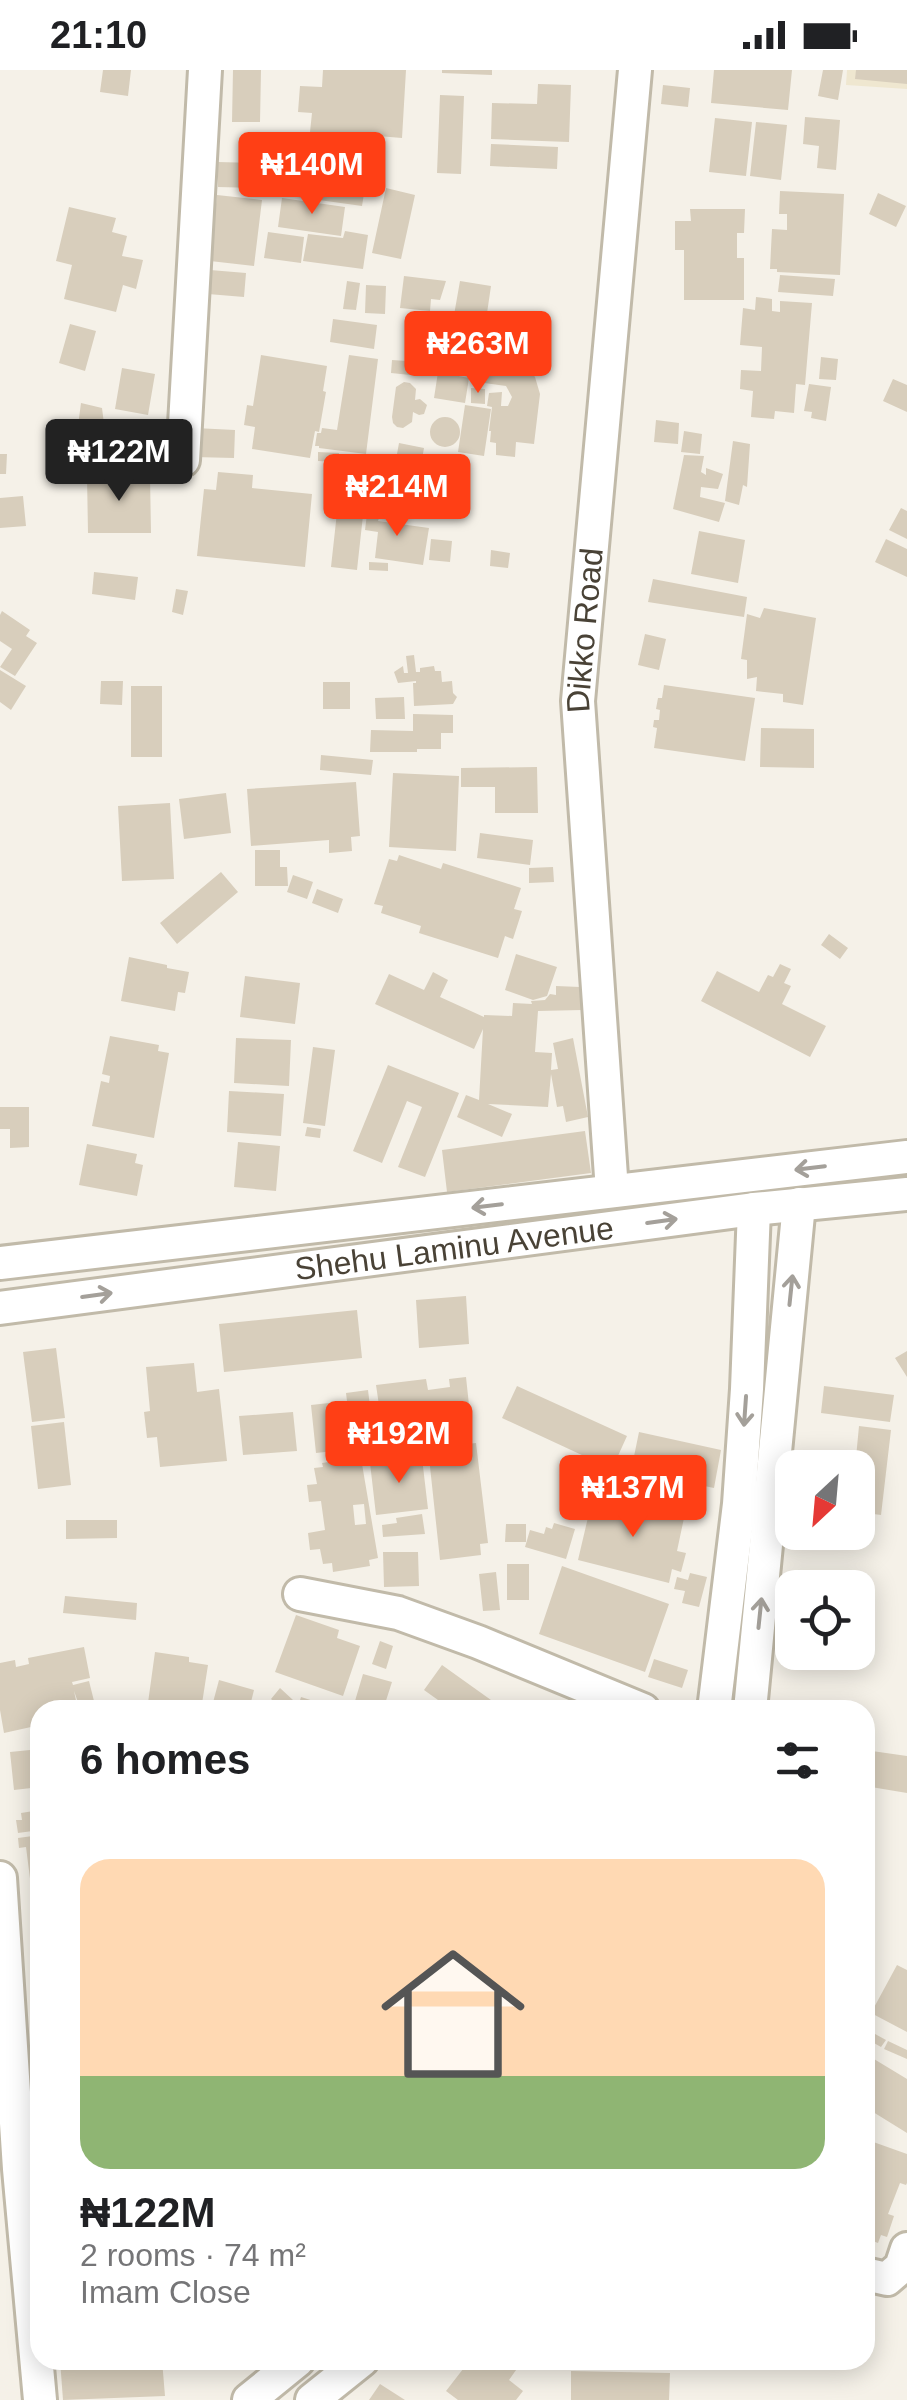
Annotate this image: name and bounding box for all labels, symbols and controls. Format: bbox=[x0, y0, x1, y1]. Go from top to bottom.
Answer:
text: 21:10 bbox=[50, 14, 147, 56]
pin: ₦140M bbox=[242, 132, 382, 217]
text: ₦140M bbox=[260, 146, 364, 182]
pin: ₦263M bbox=[408, 311, 548, 396]
text: ₦263M bbox=[426, 325, 530, 361]
pin: ₦122M bbox=[49, 419, 189, 504]
text: ₦122M bbox=[67, 433, 171, 469]
pin: ₦214M bbox=[327, 454, 467, 539]
text: ₦214M bbox=[345, 468, 449, 504]
street label: Dikko Road bbox=[559, 546, 610, 714]
one-way arrow bbox=[795, 1159, 827, 1178]
one-way arrow bbox=[472, 1197, 504, 1216]
street label: Shehu Laminu Avenue bbox=[292, 1210, 616, 1287]
one-way arrow bbox=[645, 1211, 677, 1230]
one-way arrow bbox=[782, 1274, 801, 1306]
one-way arrow bbox=[80, 1286, 112, 1304]
one-way arrow bbox=[736, 1395, 755, 1427]
pin: ₦192M bbox=[329, 1401, 469, 1486]
text: ₦192M bbox=[347, 1415, 451, 1451]
north arrow bbox=[775, 1450, 875, 1550]
map controls bbox=[775, 1450, 875, 1670]
pin: ₦137M bbox=[563, 1455, 703, 1540]
text: ₦137M bbox=[581, 1469, 685, 1505]
button: locate bbox=[775, 1570, 875, 1670]
one-way arrow bbox=[750, 1597, 769, 1630]
icon: filters bbox=[770, 1733, 825, 1788]
text: 6 homes bbox=[80, 1736, 250, 1783]
icon: home bbox=[363, 1924, 543, 2104]
text: ₦122M bbox=[80, 2189, 215, 2236]
text: 2 rooms · 74 m² bbox=[80, 2237, 306, 2273]
text: Imam Close bbox=[80, 2274, 251, 2310]

